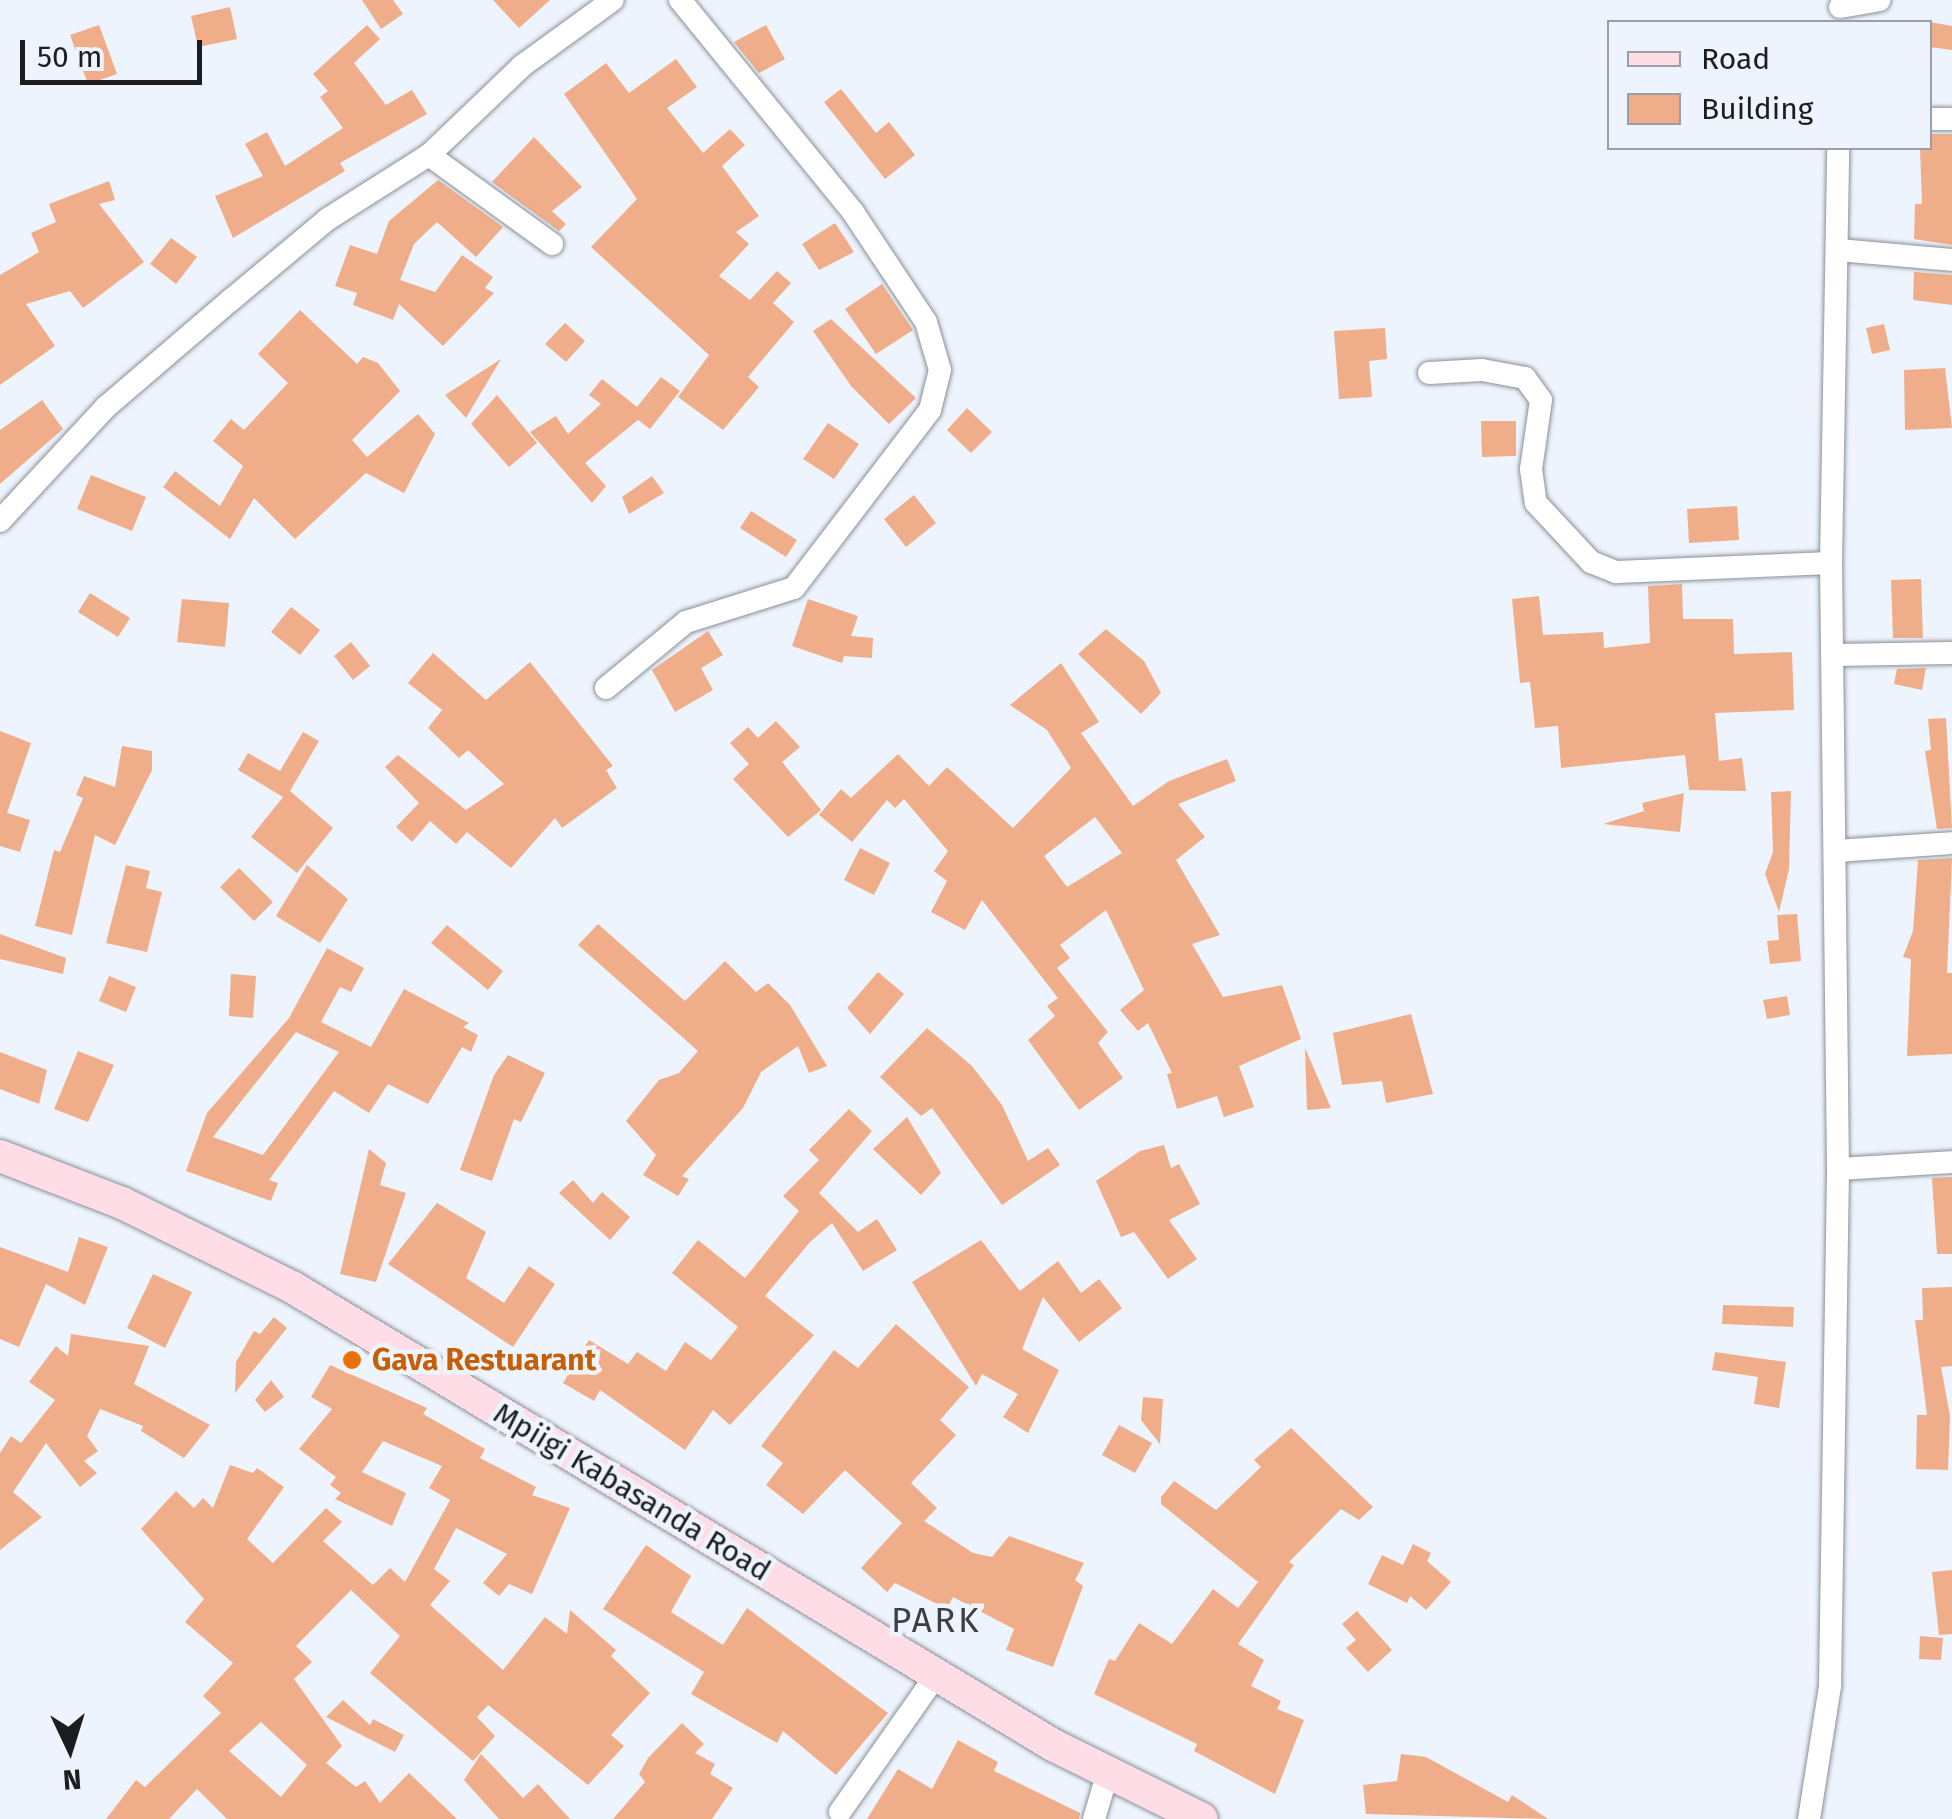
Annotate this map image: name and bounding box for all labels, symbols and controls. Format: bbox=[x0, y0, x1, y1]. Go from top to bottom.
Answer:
scale bar bbox=[25, 20, 208, 82]
legend bbox=[1607, 20, 1932, 150]
text: 50 m bbox=[37, 39, 102, 75]
text: Road bbox=[1701, 41, 1770, 77]
text: Building bbox=[1701, 91, 1813, 127]
place label: Gava Restuarant bbox=[372, 1342, 596, 1378]
marker: Gava Restuarant bbox=[341, 1349, 363, 1371]
street label: Mpiigi Kabasanda Road bbox=[487, 1395, 777, 1589]
district label: PARK bbox=[891, 1599, 981, 1641]
north arrow bbox=[20, 1699, 120, 1799]
text: N bbox=[62, 1762, 83, 1797]

